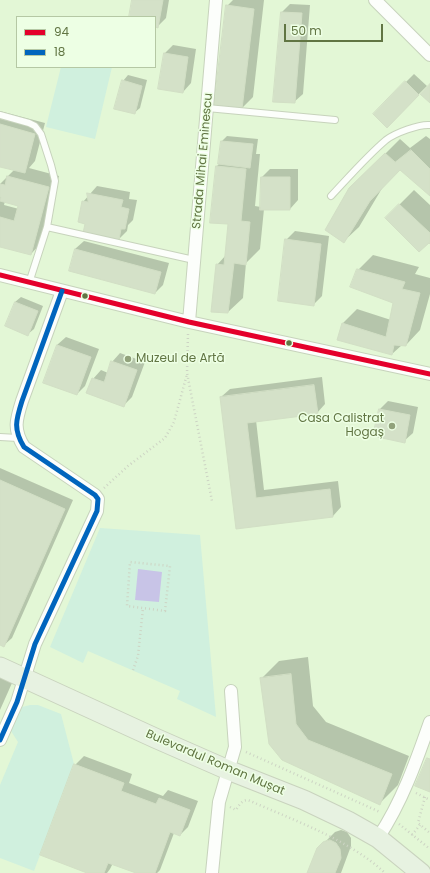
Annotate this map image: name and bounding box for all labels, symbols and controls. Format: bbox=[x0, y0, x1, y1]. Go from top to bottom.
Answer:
legend bbox=[16, 16, 156, 68]
scale bar bbox=[286, 16, 385, 42]
text: 50 m bbox=[291, 22, 322, 39]
text: 94 bbox=[54, 23, 69, 40]
text: 18 bbox=[54, 43, 65, 60]
street label: Strada Mihai Eminescu bbox=[190, 92, 216, 230]
unlabelled marker bbox=[80, 291, 90, 301]
unlabelled marker bbox=[284, 338, 294, 348]
place label: Muzeul de Artă bbox=[136, 352, 225, 366]
marker: Muzeul de Artă bbox=[123, 354, 133, 364]
place label: Casa Calistrat Hogaș bbox=[298, 412, 384, 440]
marker: Casa Calistrat Hogaș bbox=[387, 421, 397, 431]
street label: Bulevardul Roman Mușat bbox=[143, 727, 287, 799]

